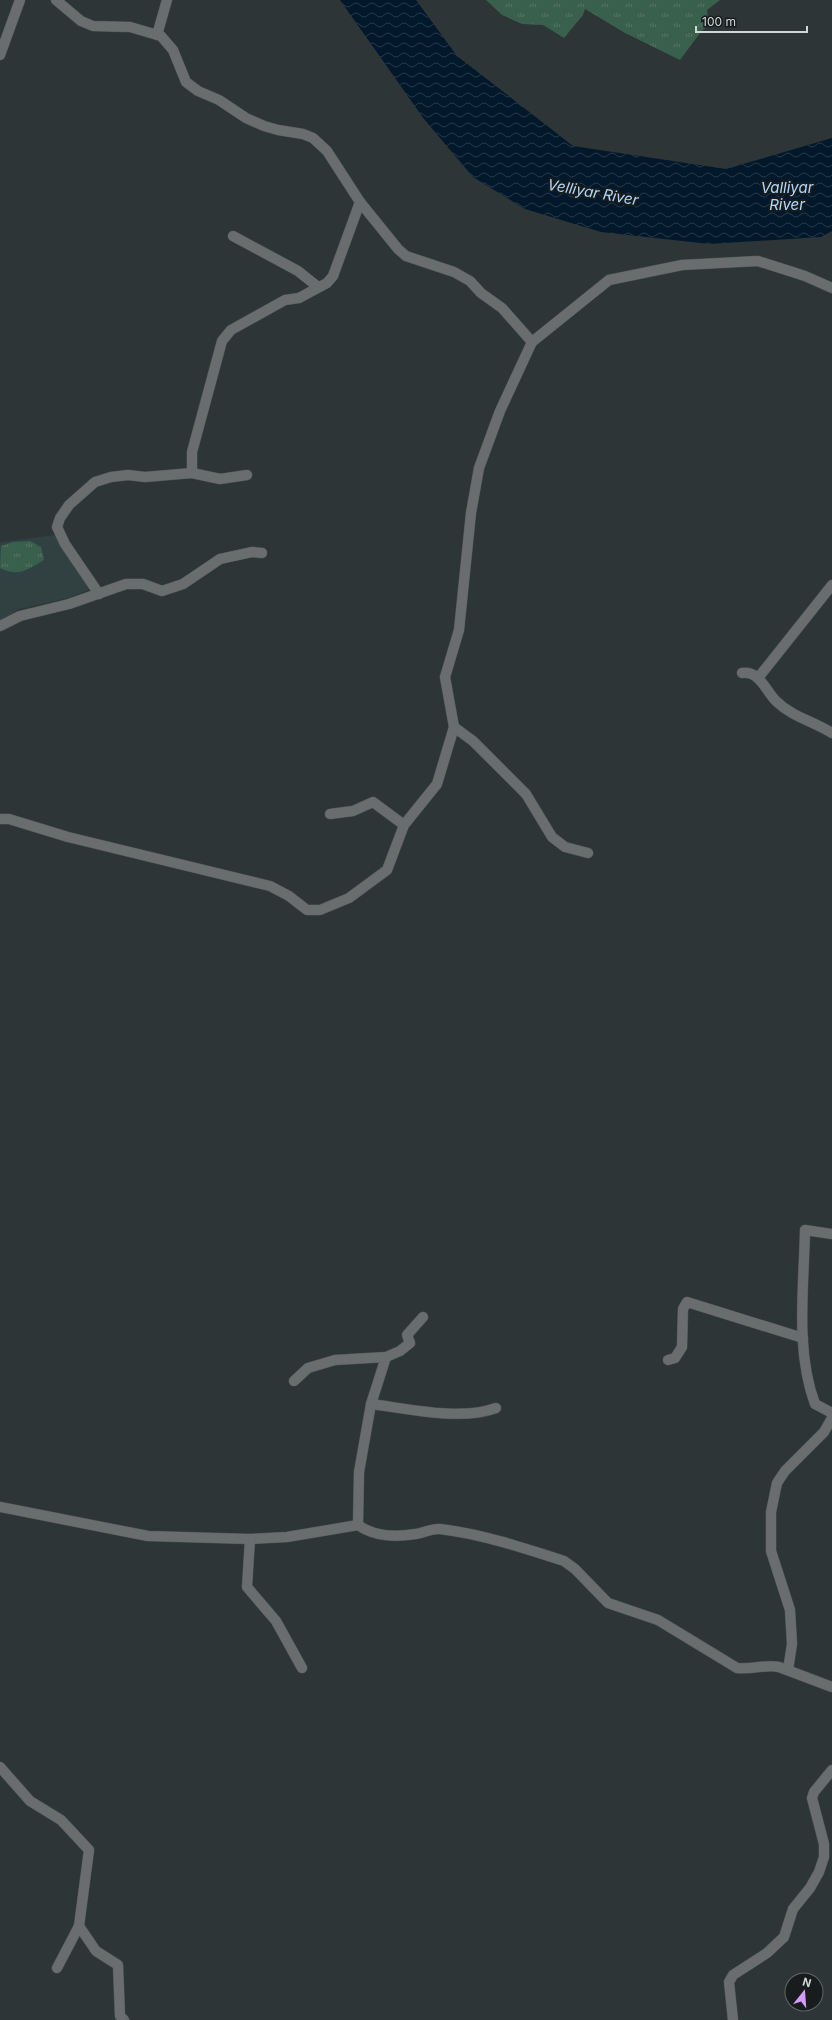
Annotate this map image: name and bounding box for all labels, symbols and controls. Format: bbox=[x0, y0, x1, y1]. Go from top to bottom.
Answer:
scale bar bbox=[696, 8, 807, 34]
text: 100 m bbox=[702, 14, 736, 29]
water label: Velliyar River bbox=[546, 175, 640, 209]
water label: Valliyar River bbox=[761, 178, 814, 214]
north arrow bbox=[784, 1972, 824, 2012]
text: N bbox=[801, 1975, 813, 1990]

